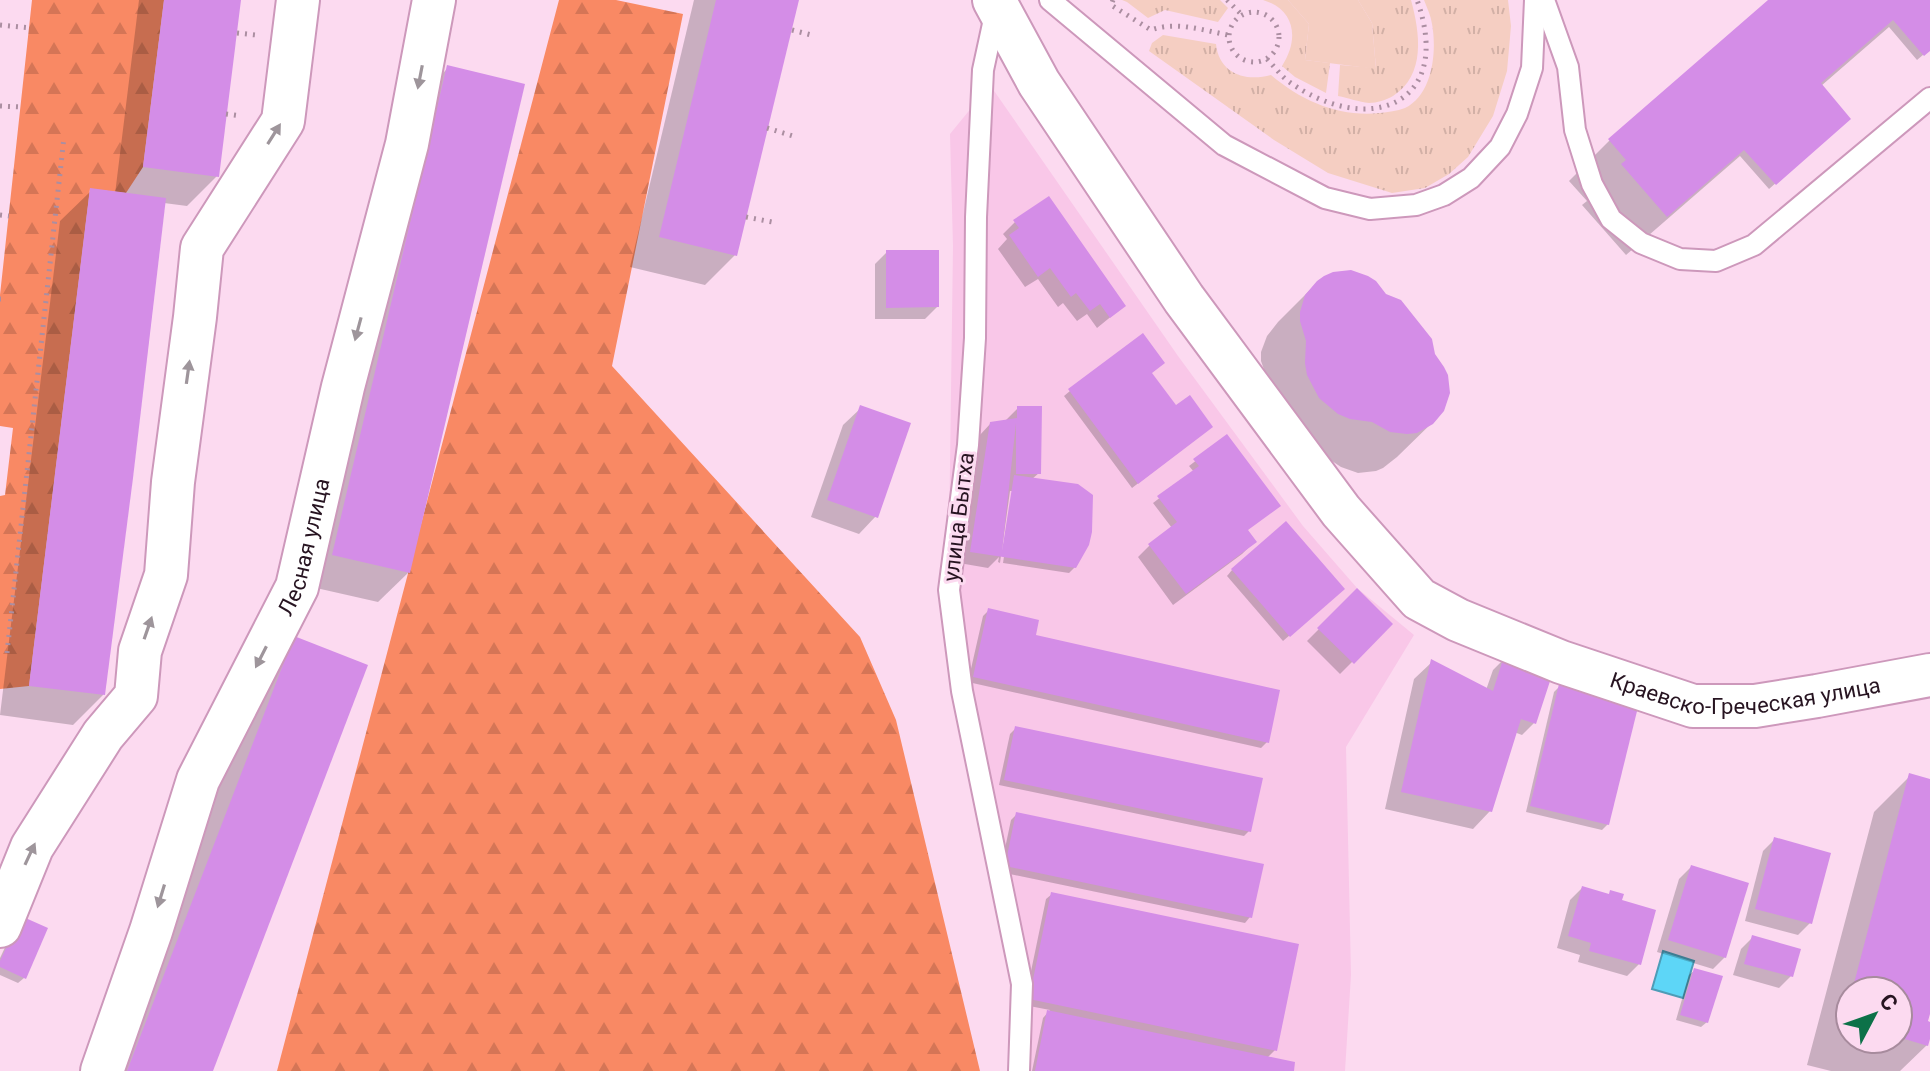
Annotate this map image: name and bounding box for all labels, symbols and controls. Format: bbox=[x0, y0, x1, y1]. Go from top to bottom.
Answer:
one-way arrow bbox=[413, 64, 425, 89]
one-way arrow bbox=[267, 124, 282, 145]
one-way arrow bbox=[352, 317, 364, 342]
one-way arrow bbox=[182, 360, 195, 385]
street label: улица Бытха bbox=[938, 451, 979, 583]
street label: Лесная улица bbox=[273, 476, 335, 620]
one-way arrow bbox=[142, 616, 154, 640]
one-way arrow bbox=[254, 646, 268, 669]
street label: Краевско-Греческая улица bbox=[1607, 667, 1883, 719]
one-way arrow bbox=[23, 842, 37, 865]
one-way arrow bbox=[154, 885, 167, 909]
north arrow bbox=[1834, 975, 1914, 1055]
text: С bbox=[1875, 989, 1903, 1016]

